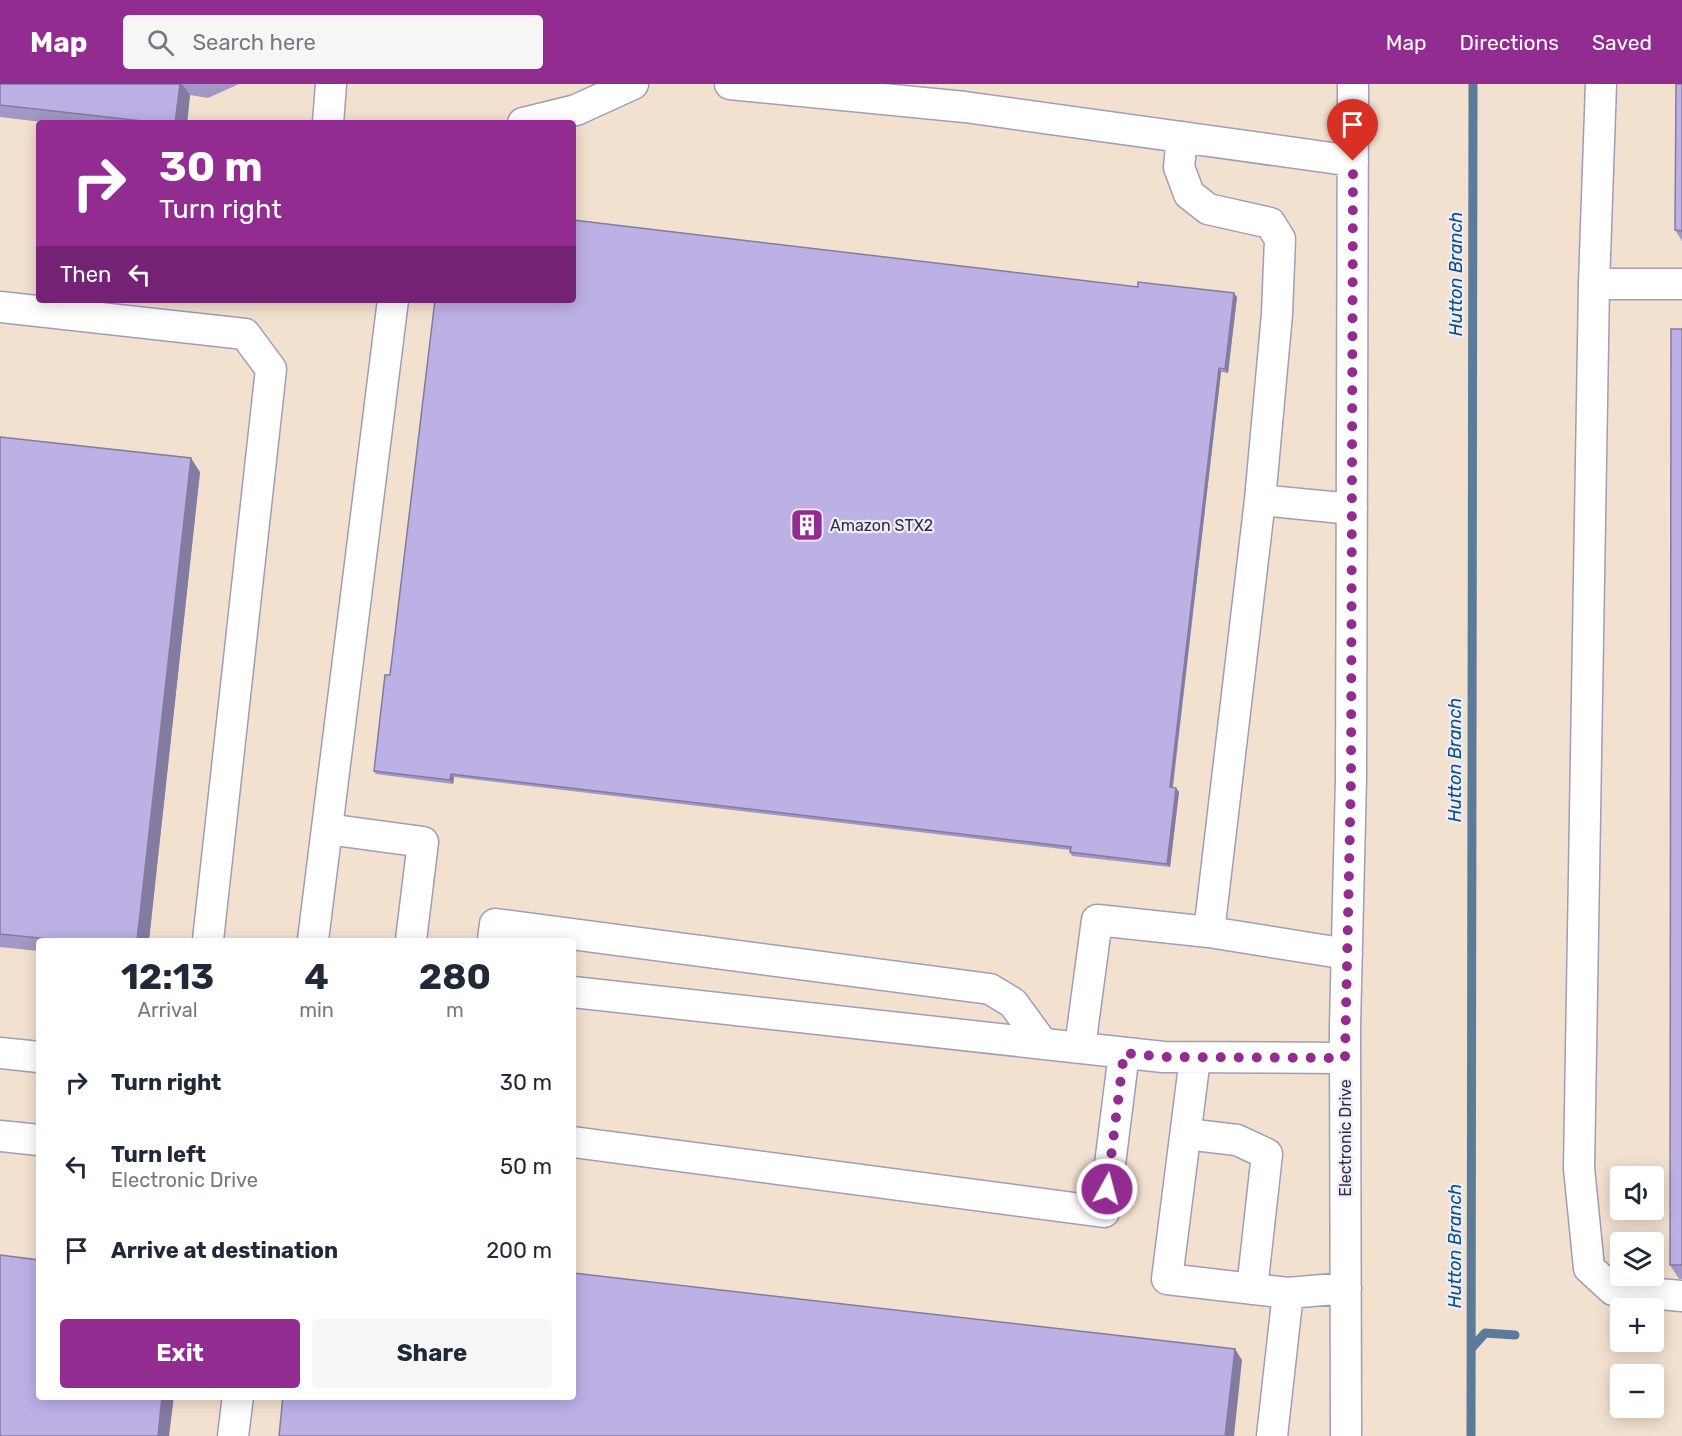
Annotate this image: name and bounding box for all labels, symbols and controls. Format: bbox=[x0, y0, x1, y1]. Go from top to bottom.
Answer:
search box bbox=[123, 15, 543, 69]
text: Map bbox=[30, 26, 87, 59]
icon: search bbox=[144, 26, 177, 59]
text: Search here bbox=[192, 29, 316, 56]
text: Map bbox=[1386, 30, 1427, 55]
text: Directions bbox=[1460, 30, 1559, 55]
text: Saved bbox=[1592, 30, 1652, 55]
pin bbox=[1327, 99, 1378, 161]
icon: arrive bbox=[1336, 108, 1369, 141]
text: 30 m bbox=[159, 142, 263, 192]
icon: right bbox=[60, 144, 138, 222]
text: Turn right bbox=[159, 193, 282, 225]
water label: Hutton Branch bbox=[1445, 212, 1467, 336]
icon: left bbox=[123, 258, 156, 291]
text: Then bbox=[60, 261, 111, 288]
building icon: Amazon STX2 bbox=[789, 507, 825, 543]
place label: Amazon STX2 bbox=[830, 516, 933, 535]
water label: Hutton Branch bbox=[1444, 698, 1466, 822]
text: 12:13 bbox=[121, 955, 214, 998]
text: 4 bbox=[304, 955, 329, 998]
text: 280 bbox=[419, 955, 491, 998]
text: Arrival bbox=[138, 998, 198, 1022]
text: min bbox=[299, 998, 334, 1022]
text: m bbox=[446, 998, 464, 1022]
icon: right bbox=[60, 1066, 93, 1099]
text: Turn right bbox=[111, 1069, 221, 1096]
text: 30 m bbox=[500, 1069, 552, 1096]
street label: Electronic Drive bbox=[1336, 1079, 1355, 1197]
text: Turn left bbox=[111, 1141, 206, 1168]
icon: left bbox=[60, 1150, 93, 1183]
text: 50 m bbox=[500, 1153, 552, 1180]
position arrow bbox=[1075, 1157, 1139, 1221]
map controls bbox=[1610, 1166, 1664, 1418]
button: sound bbox=[1610, 1166, 1664, 1220]
text: Electronic Drive bbox=[111, 1168, 258, 1192]
water label: Hutton Branch bbox=[1444, 1184, 1466, 1308]
button: layers bbox=[1610, 1232, 1664, 1286]
icon: arrive bbox=[60, 1234, 93, 1267]
text: Arrive at destination bbox=[111, 1237, 338, 1264]
text: 200 m bbox=[486, 1237, 552, 1264]
button: + bbox=[1610, 1298, 1664, 1352]
button: Exit bbox=[60, 1319, 300, 1388]
button: Share bbox=[312, 1319, 552, 1388]
button: − bbox=[1610, 1364, 1664, 1418]

